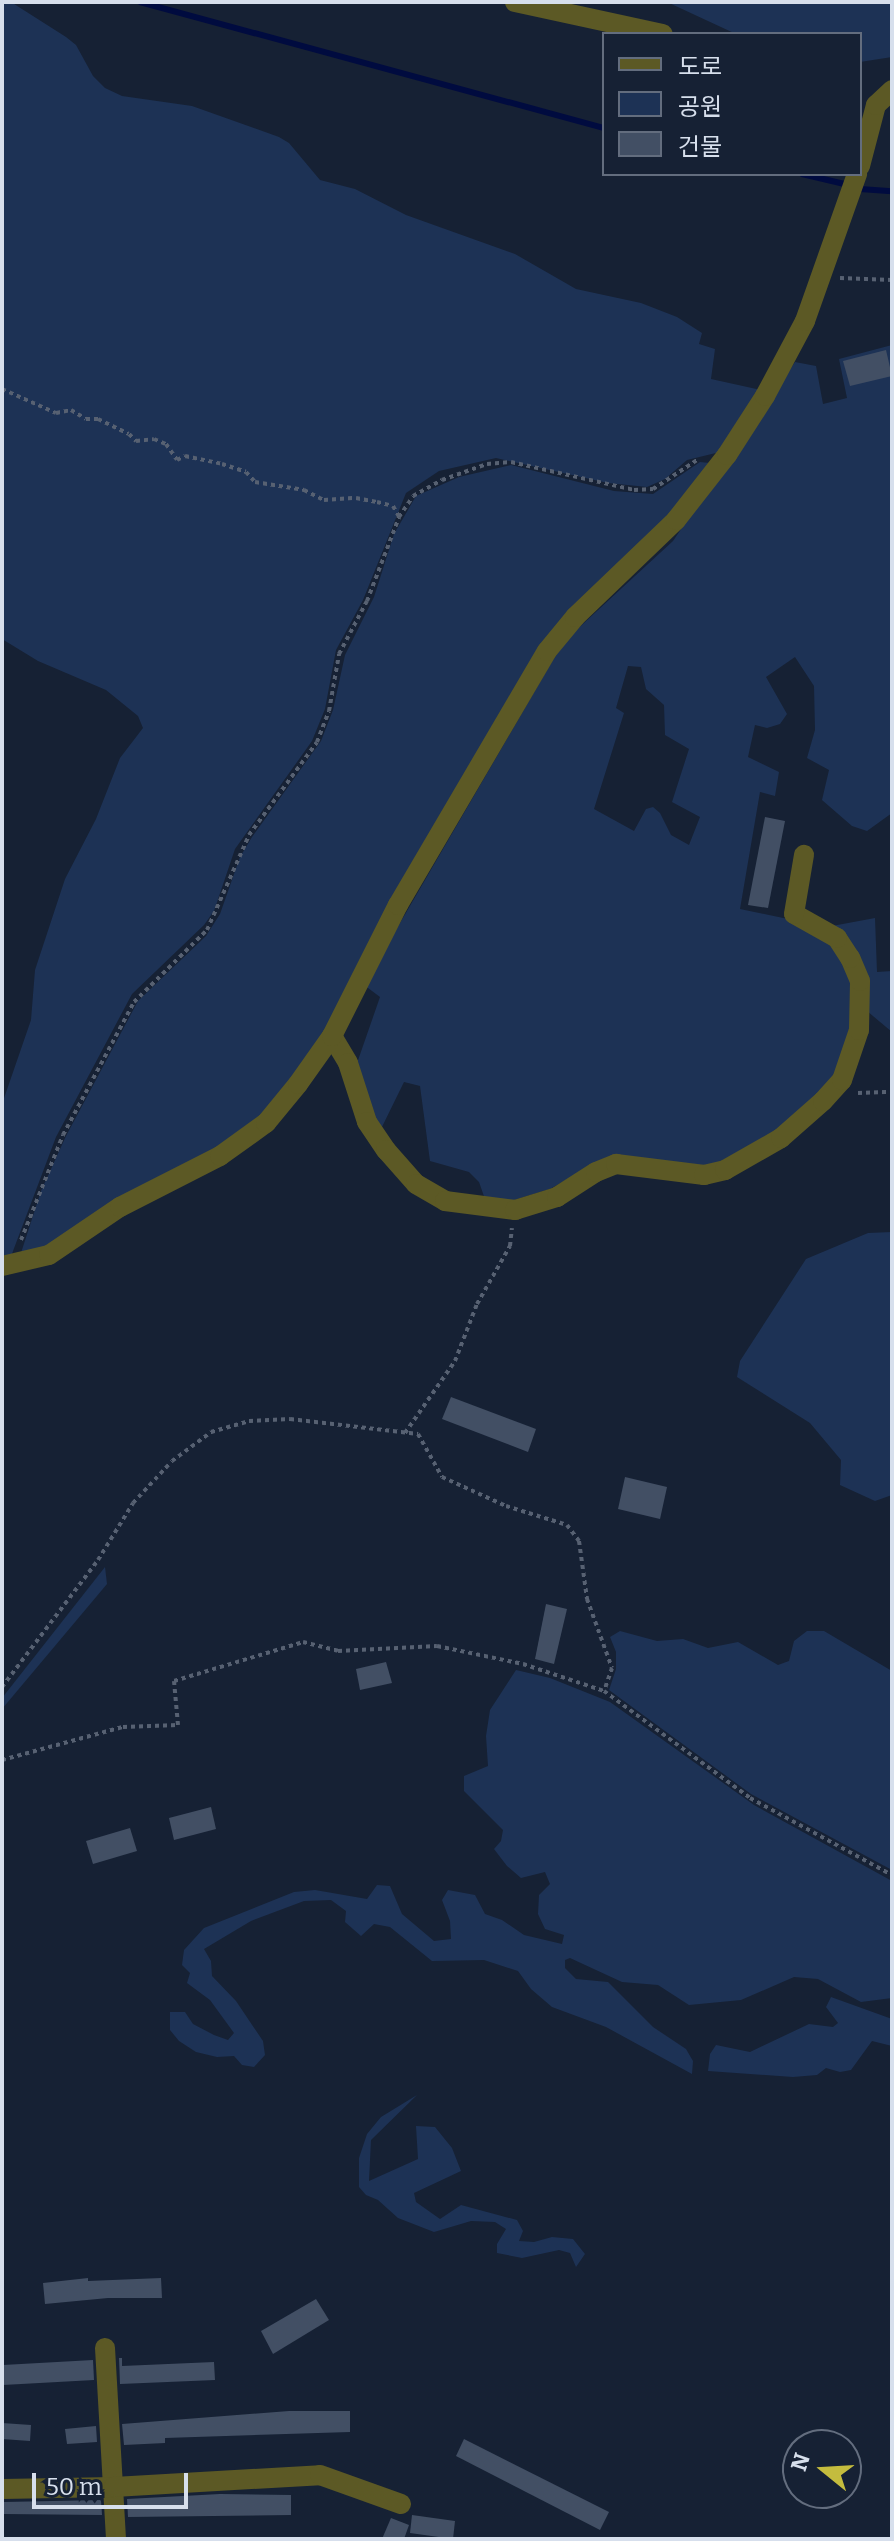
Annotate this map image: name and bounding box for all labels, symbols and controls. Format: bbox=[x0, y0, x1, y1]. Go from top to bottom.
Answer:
legend bbox=[602, 32, 862, 176]
text: 도로 bbox=[678, 53, 722, 81]
text: 공원 bbox=[678, 93, 722, 121]
text: 건물 bbox=[678, 133, 722, 161]
north arrow bbox=[782, 2429, 862, 2509]
text: N bbox=[785, 2450, 816, 2474]
scale bar bbox=[36, 2457, 192, 2507]
text: 50 m bbox=[46, 2473, 102, 2501]

